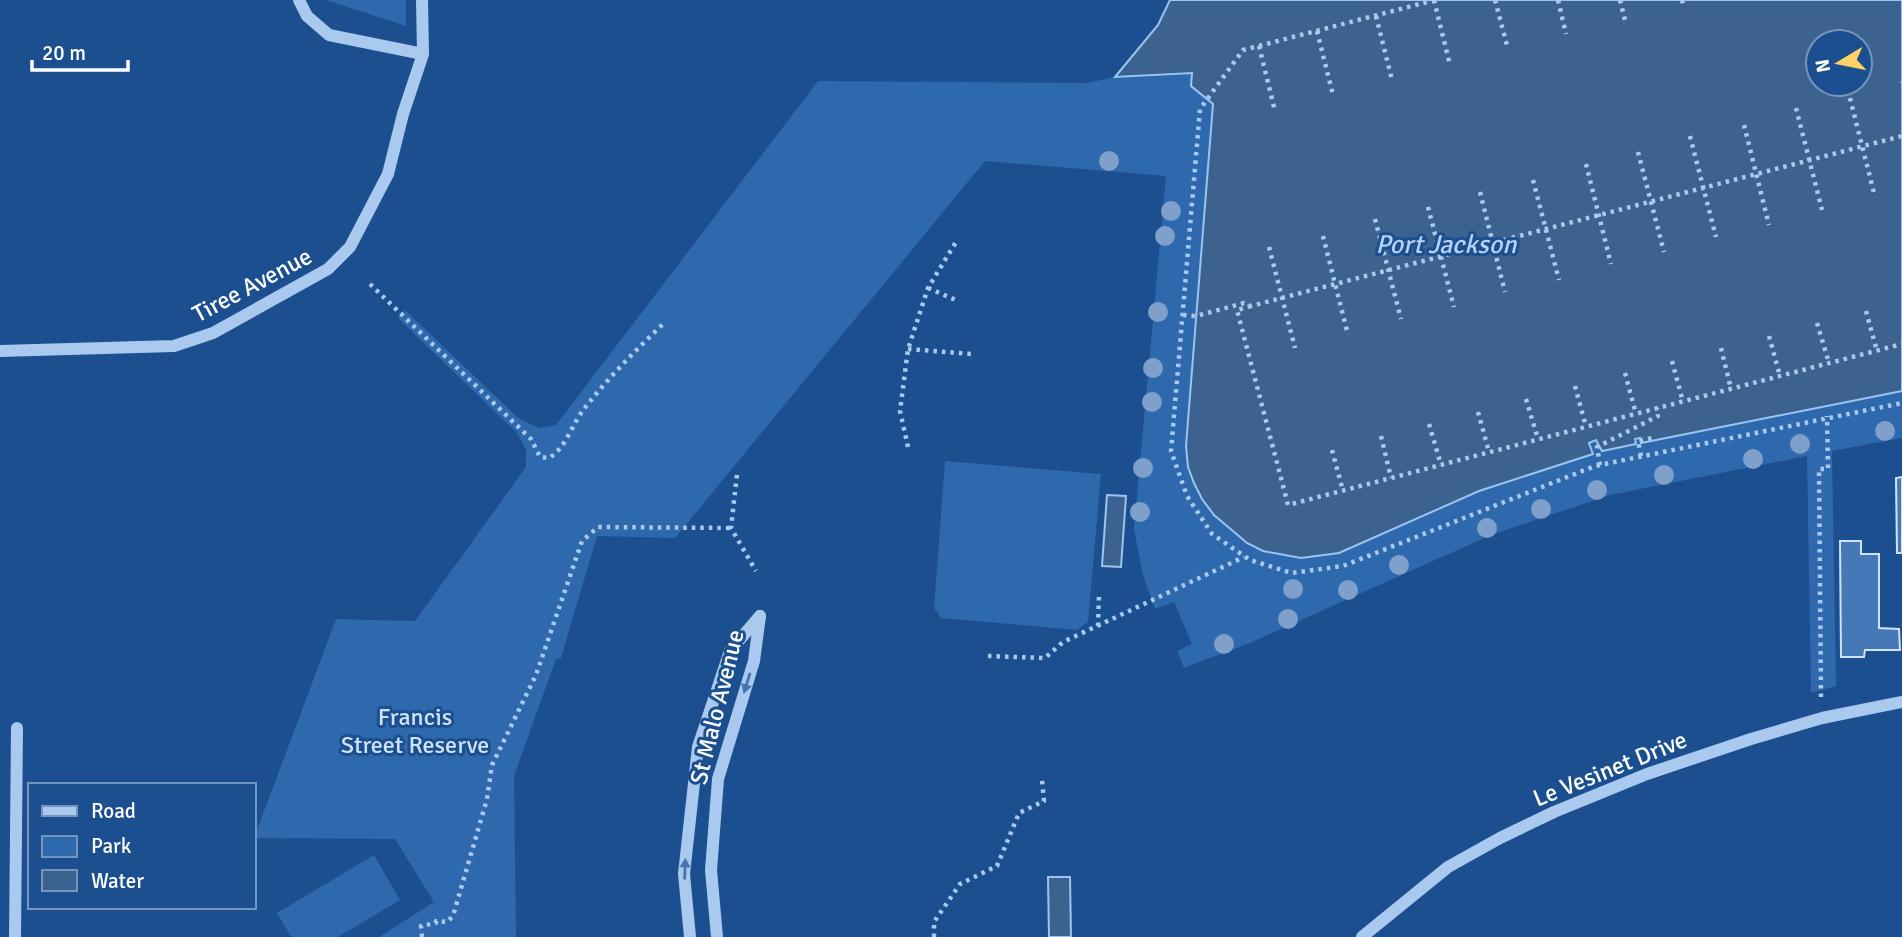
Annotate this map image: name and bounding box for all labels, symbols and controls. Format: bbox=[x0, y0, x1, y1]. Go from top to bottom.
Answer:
scale bar bbox=[32, 28, 128, 72]
north arrow bbox=[1804, 28, 1874, 98]
text: 20 m bbox=[42, 40, 86, 66]
text: N bbox=[1810, 57, 1836, 74]
water label: Port Jackson bbox=[1376, 229, 1517, 261]
street label: Tiree Avenue bbox=[187, 241, 317, 329]
street label: St Malo Avenue bbox=[683, 627, 751, 787]
one-way arrow bbox=[742, 672, 752, 693]
park label: Francis Street Reserve bbox=[341, 702, 489, 760]
street label: Le Vesinet Drive bbox=[1529, 725, 1691, 813]
legend bbox=[28, 783, 256, 909]
text: Road bbox=[91, 798, 136, 824]
text: Park bbox=[91, 833, 132, 859]
one-way arrow bbox=[679, 858, 691, 880]
text: Water bbox=[91, 868, 144, 894]

